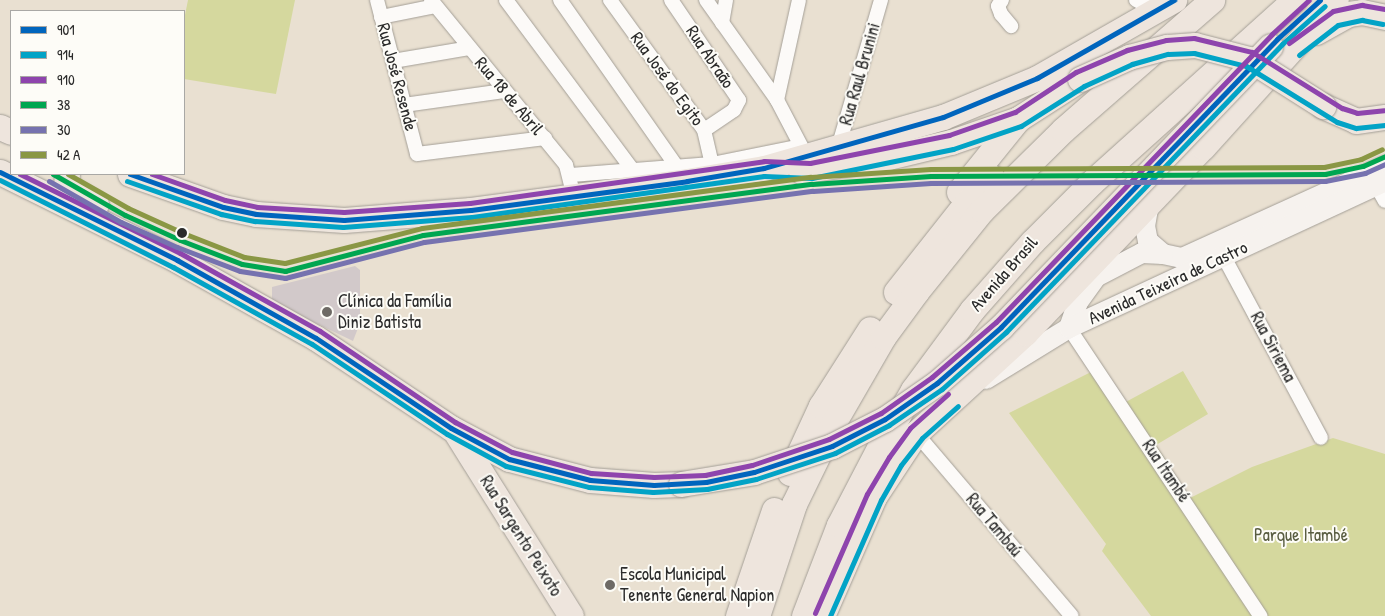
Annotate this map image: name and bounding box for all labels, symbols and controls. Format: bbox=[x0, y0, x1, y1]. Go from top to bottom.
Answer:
legend bbox=[10, 10, 185, 175]
text: 901 bbox=[57, 19, 75, 40]
street label: Rua Raul Brunini bbox=[835, 20, 885, 128]
street label: Rua José Resende bbox=[372, 21, 422, 133]
street label: Rua Abraão bbox=[681, 22, 739, 92]
street label: Rua José do Egito bbox=[626, 28, 708, 130]
text: 914 bbox=[57, 44, 74, 65]
street label: Rua 18 de Abril bbox=[470, 53, 548, 139]
text: 910 bbox=[57, 69, 75, 90]
text: 38 bbox=[57, 94, 70, 115]
text: 30 bbox=[57, 119, 70, 140]
text: 42 A bbox=[57, 144, 80, 165]
unlabelled marker bbox=[177, 228, 187, 238]
street label: Avenida Brasil bbox=[966, 232, 1042, 316]
street label: Avenida Teixeira de Castro bbox=[1085, 237, 1251, 329]
place label: Clínica da Família Diniz Batista bbox=[338, 291, 451, 334]
marker: Clínica da Família Diniz Batista bbox=[320, 305, 334, 319]
street label: Rua Siriema bbox=[1246, 308, 1300, 386]
street label: Rua Itambé bbox=[1137, 436, 1195, 506]
street label: Rua Sargento Peixoto bbox=[475, 472, 567, 600]
street label: Rua Tambaú bbox=[961, 489, 1027, 561]
park label: Parque Itambé bbox=[1254, 524, 1348, 546]
place label: Escola Municipal Tenente General Napion bbox=[620, 564, 774, 606]
marker: Escola Municipal Tenente General Napion bbox=[604, 579, 616, 591]

